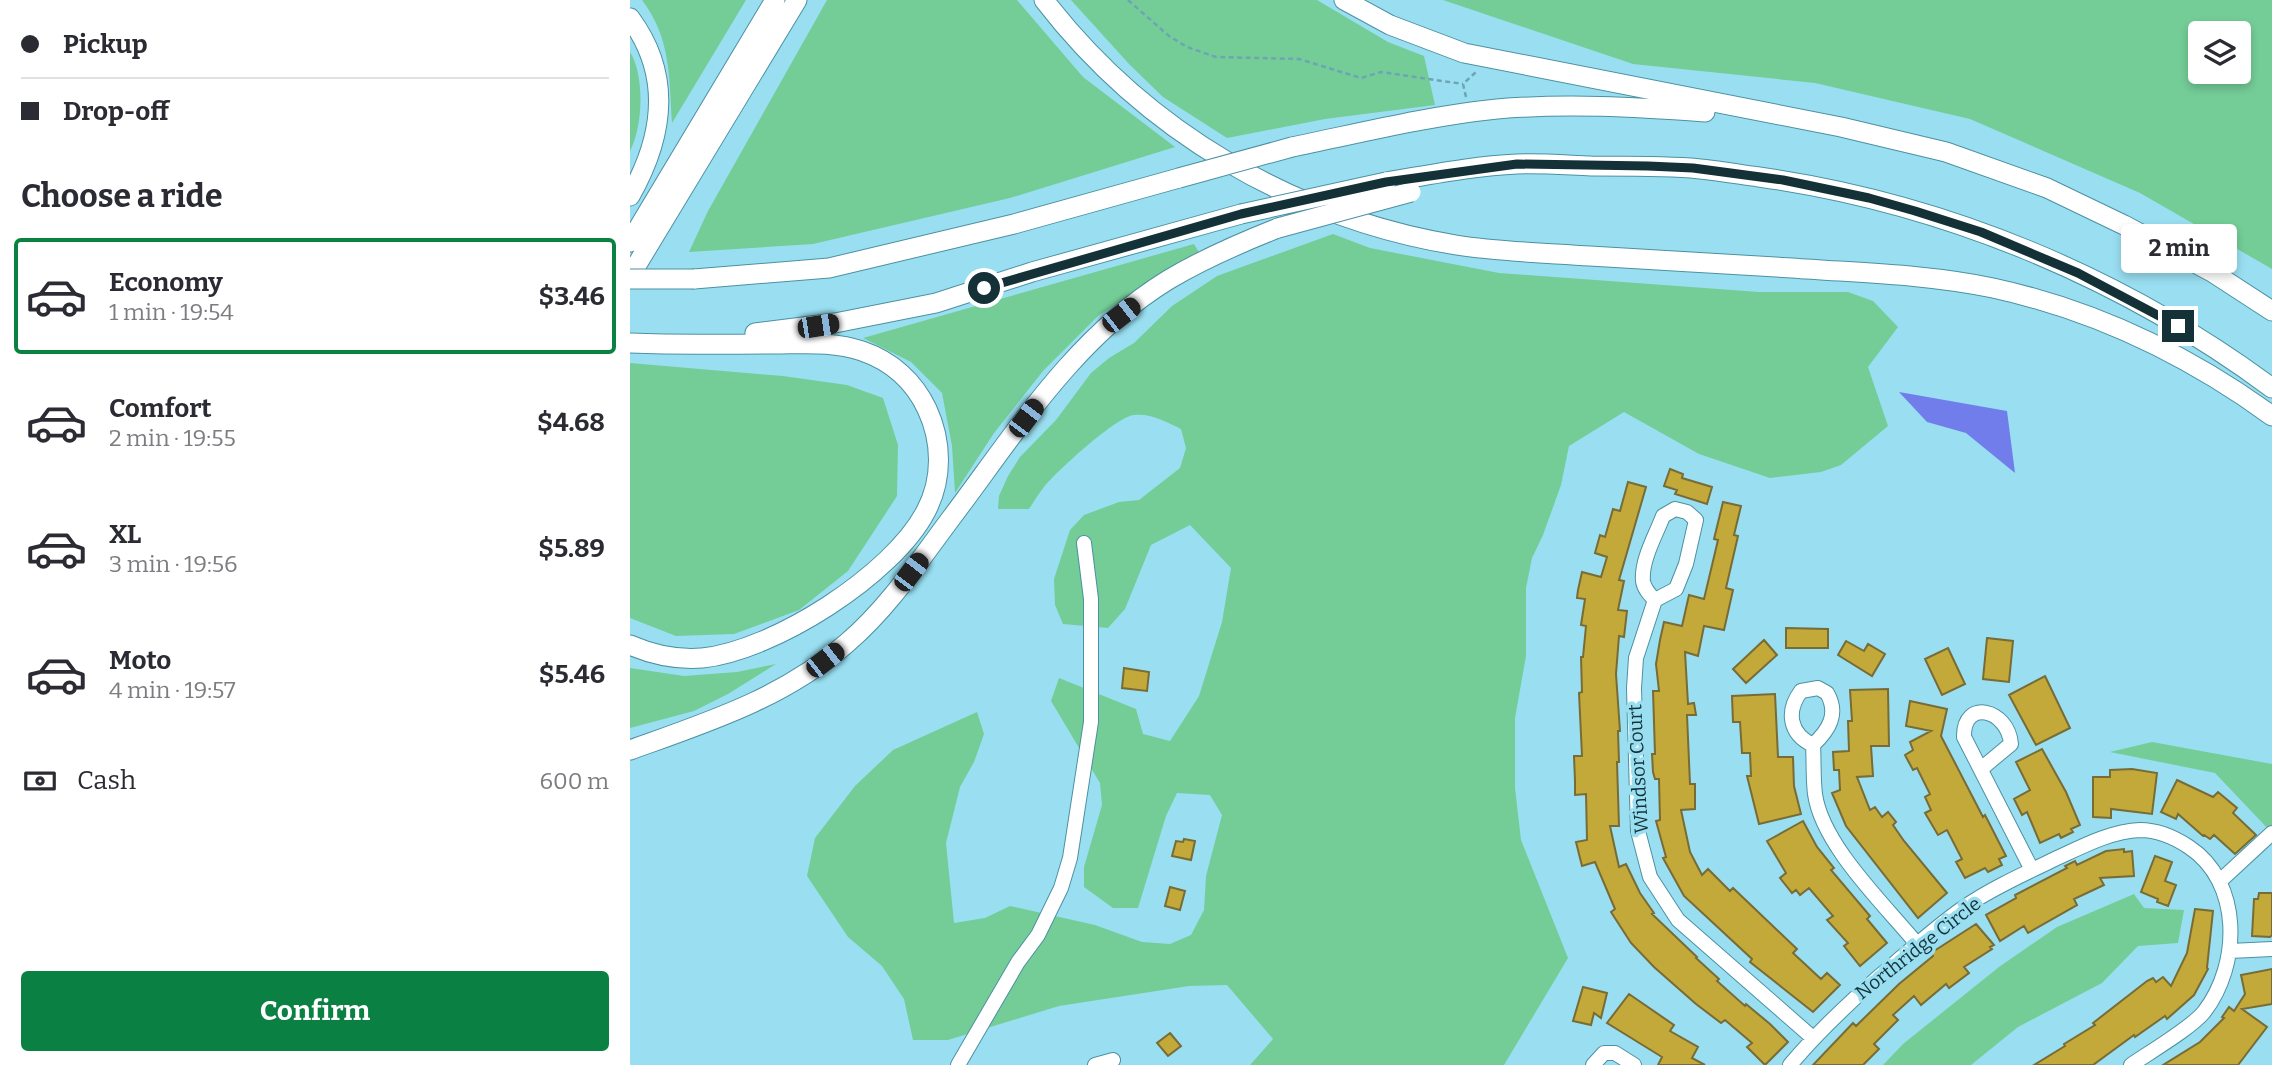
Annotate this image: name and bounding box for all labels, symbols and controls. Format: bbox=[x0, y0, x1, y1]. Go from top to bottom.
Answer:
map controls bbox=[2188, 21, 2251, 84]
button: layers bbox=[2188, 21, 2251, 84]
text: Pickup bbox=[63, 29, 148, 60]
text: Drop-off bbox=[63, 96, 169, 127]
text: Choose a ride bbox=[21, 177, 222, 215]
callout: 2 min bbox=[2120, 224, 2236, 274]
text: 2 min bbox=[2148, 234, 2210, 262]
icon: car bbox=[25, 265, 88, 328]
text: Economy bbox=[109, 267, 223, 298]
route start bbox=[968, 272, 1000, 304]
text: $3.46 bbox=[539, 281, 605, 312]
car bbox=[1098, 294, 1145, 336]
text: 1 min · 19:54 bbox=[109, 298, 234, 326]
route end bbox=[2162, 310, 2194, 342]
car bbox=[796, 312, 841, 340]
icon: car bbox=[25, 391, 88, 454]
text: Comfort bbox=[109, 393, 212, 424]
car bbox=[1005, 395, 1048, 441]
text: $4.68 bbox=[537, 407, 605, 438]
text: 2 min · 19:55 bbox=[109, 424, 236, 452]
icon: car bbox=[25, 517, 88, 580]
text: XL bbox=[109, 519, 141, 550]
text: $5.89 bbox=[538, 533, 605, 564]
car bbox=[890, 549, 933, 595]
text: 3 min · 19:56 bbox=[109, 550, 238, 578]
car bbox=[802, 639, 849, 681]
icon: car bbox=[25, 643, 88, 706]
text: Moto bbox=[109, 645, 171, 676]
text: $5.46 bbox=[539, 659, 605, 690]
text: 4 min · 19:57 bbox=[109, 676, 235, 704]
street label: Windsor Court bbox=[1623, 704, 1653, 834]
icon: cash bbox=[21, 762, 59, 800]
text: Cash bbox=[77, 765, 136, 796]
text: 600 m bbox=[539, 767, 609, 795]
street label: Northridge Circle bbox=[1851, 892, 1985, 1004]
button: Confirm bbox=[21, 971, 609, 1051]

